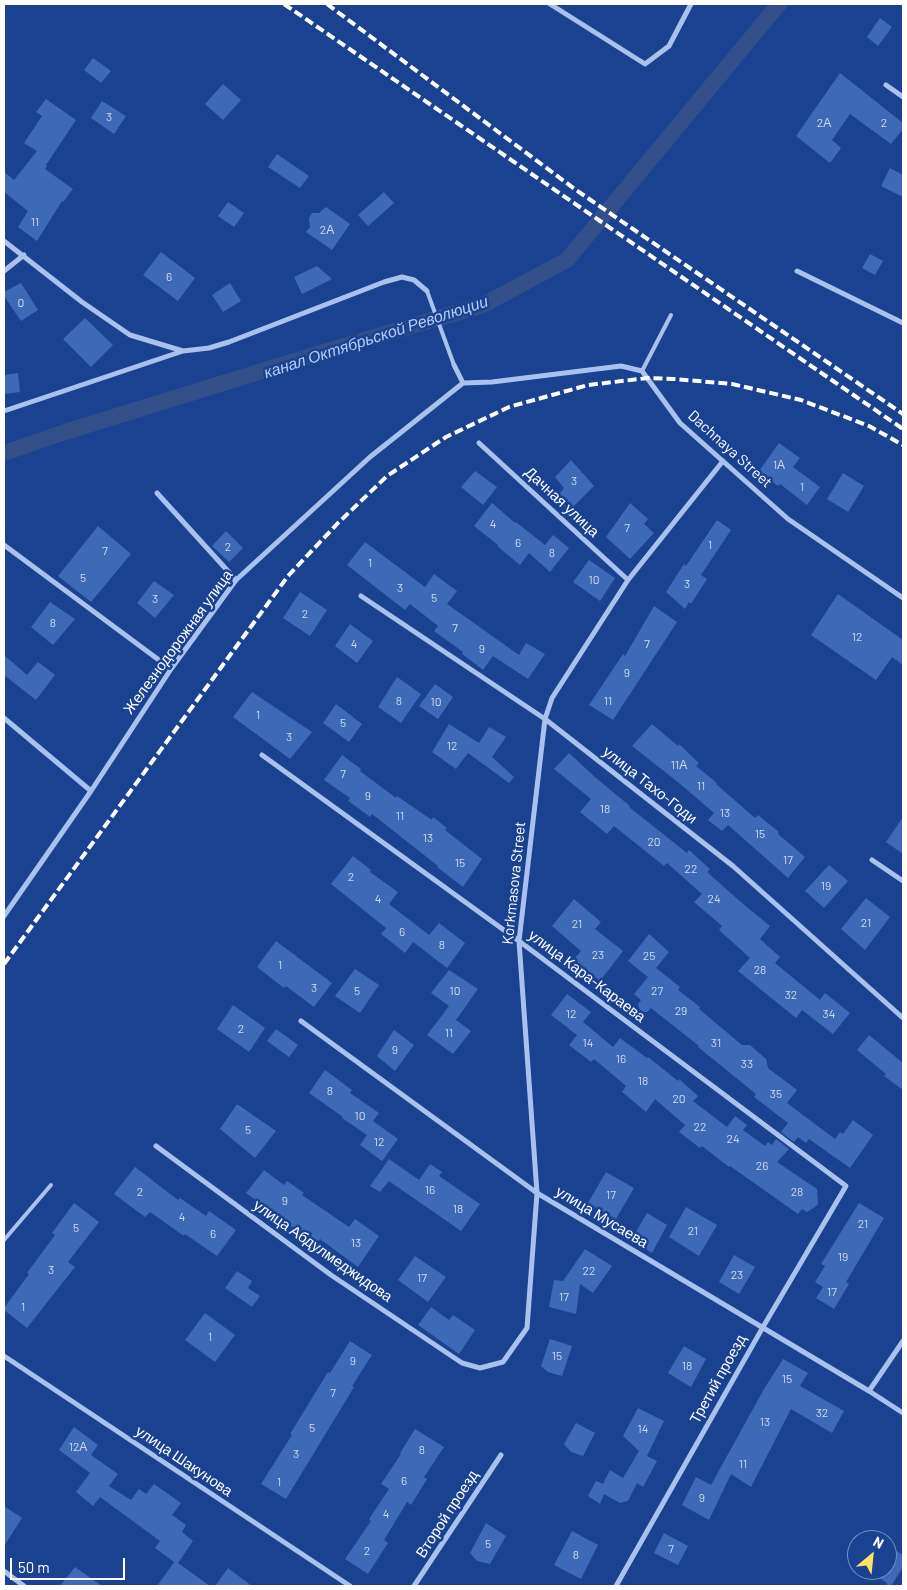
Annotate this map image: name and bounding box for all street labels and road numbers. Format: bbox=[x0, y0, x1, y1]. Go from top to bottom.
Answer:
street label: Dachnaya Street bbox=[684, 407, 776, 491]
street label: Дачная улица bbox=[521, 463, 603, 541]
street label: Железнодорожная улица bbox=[120, 566, 236, 718]
street label: улица Тахо-Годи bbox=[599, 743, 701, 827]
street label: Korkmasova Street bbox=[499, 820, 529, 946]
street label: улица Кара-Караева bbox=[525, 926, 649, 1026]
street label: улица Мусаева bbox=[553, 1182, 651, 1252]
street label: улица Абдулмеджидова bbox=[250, 1196, 396, 1306]
street label: Третий проезд bbox=[686, 1331, 750, 1427]
street label: улица Шакунова bbox=[132, 1422, 236, 1500]
street label: Второй проезд bbox=[412, 1467, 482, 1561]

